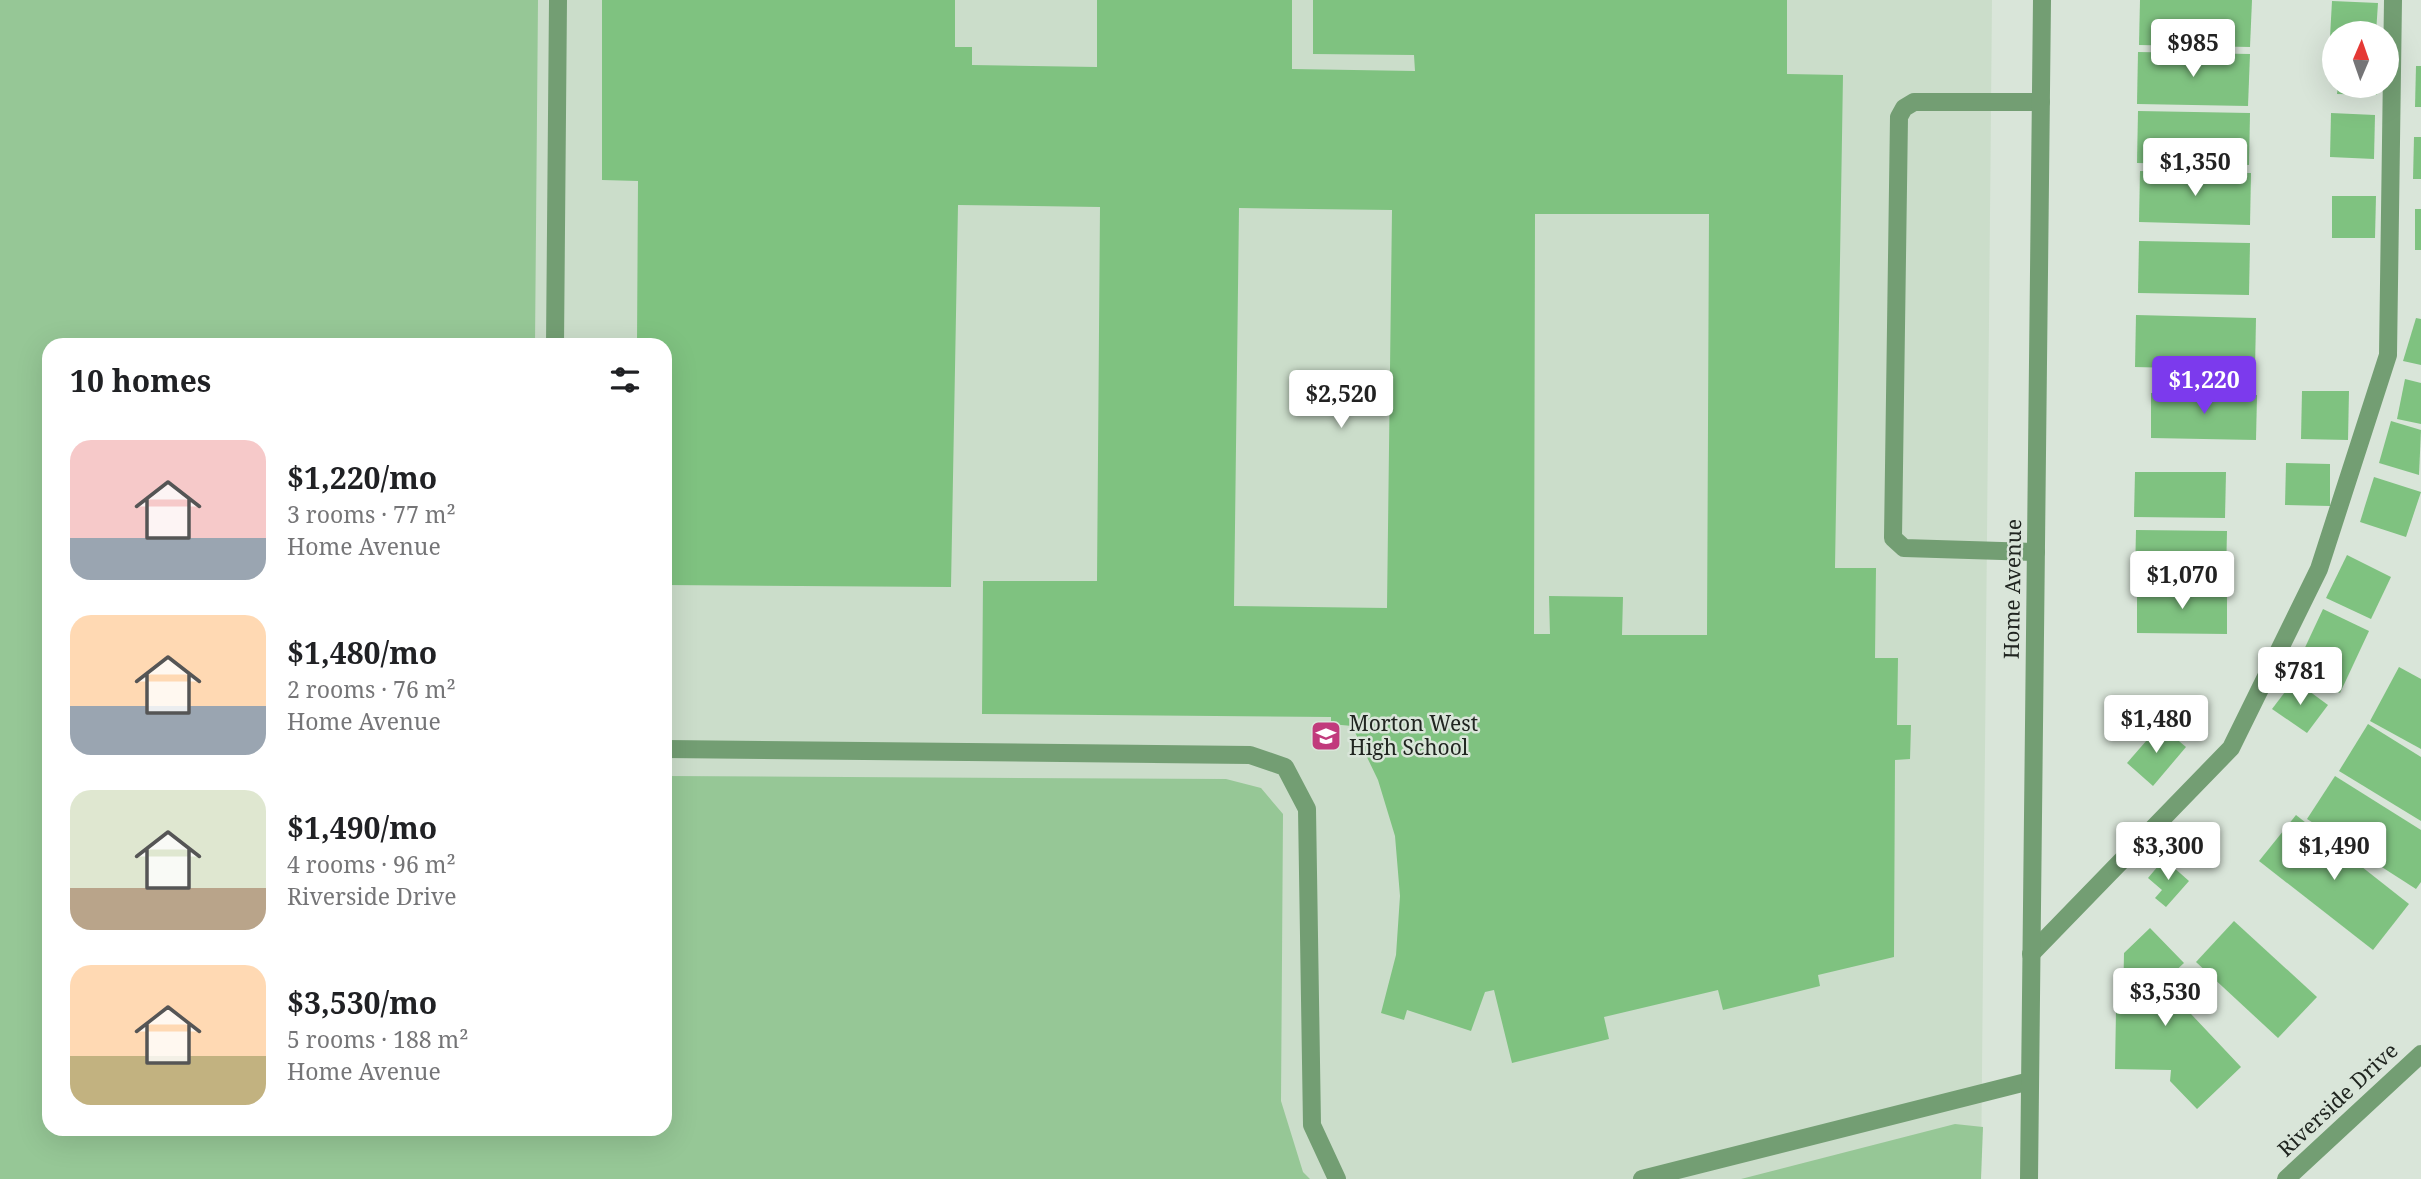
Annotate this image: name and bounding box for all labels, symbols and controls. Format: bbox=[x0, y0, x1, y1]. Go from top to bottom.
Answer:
pin: $985 bbox=[2152, 20, 2234, 79]
north arrow bbox=[2322, 21, 2399, 98]
map controls bbox=[2322, 21, 2399, 98]
text: $985 bbox=[2167, 26, 2219, 58]
pin: $1,350 bbox=[2138, 138, 2252, 198]
text: $1,350 bbox=[2159, 145, 2231, 177]
pin: $1,220 bbox=[2147, 356, 2261, 416]
text: 10 homes bbox=[70, 360, 211, 401]
icon: filters bbox=[606, 361, 644, 399]
text: $1,220 bbox=[2168, 363, 2240, 395]
pin: $2,520 bbox=[1284, 370, 1398, 430]
text: $2,520 bbox=[1305, 377, 1377, 409]
text: $1,220/mo bbox=[287, 457, 437, 498]
icon: home bbox=[126, 468, 210, 552]
text: 3 rooms · 77 m² bbox=[287, 498, 456, 530]
street label: Home Avenue bbox=[1997, 519, 2027, 659]
text: Home Avenue bbox=[287, 530, 441, 562]
pin: $1,070 bbox=[2125, 552, 2239, 611]
text: $1,070 bbox=[2146, 558, 2218, 590]
text: $1,480/mo bbox=[287, 632, 437, 673]
icon: home bbox=[126, 643, 210, 727]
pin: $781 bbox=[2259, 648, 2341, 707]
text: $781 bbox=[2274, 654, 2326, 686]
text: 2 rooms · 76 m² bbox=[287, 673, 456, 705]
pin: $1,480 bbox=[2099, 696, 2213, 755]
text: $1,480 bbox=[2120, 702, 2192, 734]
text: Home Avenue bbox=[287, 705, 441, 737]
place label: Morton West High School bbox=[1349, 709, 1478, 761]
school or university icon: Morton West High School bbox=[1309, 719, 1343, 753]
text: $1,490/mo bbox=[287, 807, 437, 848]
icon: home bbox=[126, 818, 210, 902]
pin: $3,300 bbox=[2111, 822, 2225, 882]
pin: $1,490 bbox=[2277, 822, 2391, 882]
text: $3,300 bbox=[2132, 829, 2204, 861]
text: $1,490 bbox=[2298, 829, 2370, 861]
text: 4 rooms · 96 m² bbox=[287, 848, 456, 880]
text: Riverside Drive bbox=[287, 880, 457, 912]
pin: $3,530 bbox=[2108, 968, 2222, 1028]
text: $3,530 bbox=[2129, 975, 2201, 1007]
text: $3,530/mo bbox=[287, 982, 437, 1023]
icon: home bbox=[126, 993, 210, 1077]
text: 5 rooms · 188 m² bbox=[287, 1023, 469, 1055]
street label: Riverside Drive bbox=[2271, 1036, 2403, 1162]
text: Home Avenue bbox=[287, 1055, 441, 1087]

